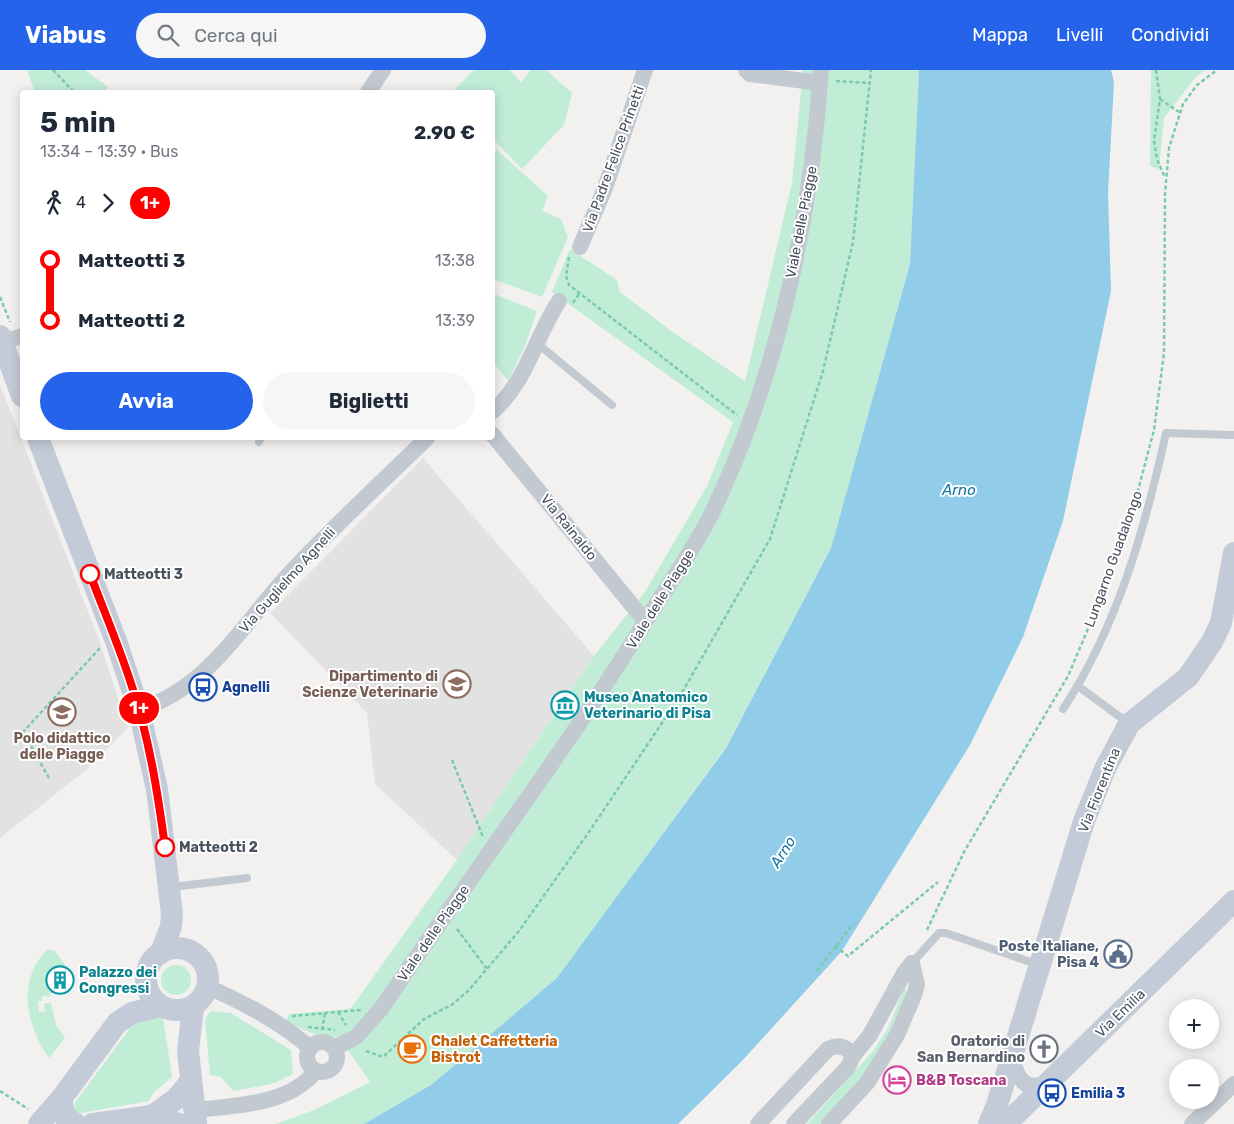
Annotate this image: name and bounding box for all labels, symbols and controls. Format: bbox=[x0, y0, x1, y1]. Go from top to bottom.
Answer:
search box bbox=[136, 13, 486, 58]
text: Viabus bbox=[25, 21, 106, 49]
icon: search bbox=[154, 21, 182, 49]
text: Cerca qui bbox=[194, 24, 278, 47]
text: Mappa bbox=[972, 24, 1028, 46]
text: Livelli bbox=[1056, 24, 1103, 46]
text: Condividi bbox=[1131, 24, 1209, 46]
street label: Via Padre Felice Prinetti bbox=[579, 83, 648, 235]
text: 5 min bbox=[40, 106, 116, 139]
text: 2.90 € bbox=[414, 121, 475, 144]
text: 13:34 – 13:39 · Bus bbox=[40, 142, 178, 161]
street label: Viale delle Piagge bbox=[782, 164, 821, 280]
icon: walk bbox=[40, 189, 68, 217]
icon: forward bbox=[94, 189, 122, 217]
text: 1+ bbox=[140, 192, 160, 214]
text: 4 bbox=[76, 193, 86, 212]
text: Matteotti 3 bbox=[78, 249, 185, 272]
text: 13:38 bbox=[435, 251, 475, 270]
text: Matteotti 2 bbox=[78, 309, 185, 332]
text: 13:39 bbox=[435, 311, 475, 330]
button: Avvia bbox=[40, 372, 253, 430]
button: Biglietti bbox=[263, 372, 475, 430]
water label: Arno bbox=[941, 481, 976, 499]
street label: Lungarno Guadalongo bbox=[1081, 489, 1146, 630]
street label: Via Rainaldo bbox=[537, 491, 600, 564]
street label: Via Guglielmo Agnelli bbox=[236, 524, 339, 636]
street label: Viale delle Piagge bbox=[623, 546, 698, 652]
marker: Matteotti 3 bbox=[80, 564, 100, 584]
place label: Matteotti 3 bbox=[104, 566, 183, 583]
place label: Dipartimento di Scienze Veterinarie bbox=[302, 668, 438, 701]
school or university icon: Dipartimento di Scienze Veterinarie bbox=[442, 669, 472, 699]
bus stop icon: Agnelli bbox=[188, 672, 218, 702]
place label: Agnelli bbox=[222, 679, 270, 696]
place label: Museo Anatomico Veterinario di Pisa bbox=[584, 689, 711, 722]
museum icon: Museo Anatomico Veterinario di Pisa bbox=[550, 690, 580, 720]
line badge: 1+ bbox=[116, 692, 162, 724]
school or university icon: Polo didattico delle Piagge bbox=[47, 697, 77, 727]
text: 1+ bbox=[129, 697, 149, 719]
place label: Polo didattico delle Piagge bbox=[13, 730, 111, 763]
street label: Via Fiorentina bbox=[1075, 745, 1124, 835]
water label: Arno bbox=[766, 833, 800, 872]
marker: Matteotti 2 bbox=[155, 837, 175, 857]
place label: Matteotti 2 bbox=[179, 839, 258, 856]
street label: Viale delle Piagge bbox=[394, 882, 473, 985]
place label: Poste Italiane, Pisa 4 bbox=[999, 938, 1099, 971]
public building icon: Poste Italiane, Pisa 4 bbox=[1103, 939, 1133, 969]
place label: Palazzo dei Congressi bbox=[79, 964, 157, 997]
building icon: Palazzo dei Congressi bbox=[45, 965, 75, 995]
street label: Via Emilia bbox=[1092, 986, 1149, 1041]
map controls bbox=[1169, 999, 1219, 1109]
button: + bbox=[1169, 999, 1219, 1049]
place label: Chalet Caffetteria Bistrot bbox=[431, 1033, 558, 1066]
place label: Oratorio di San Bernardino bbox=[917, 1033, 1025, 1066]
cafe icon: Chalet Caffetteria Bistrot bbox=[397, 1034, 427, 1064]
church icon: Oratorio di San Bernardino bbox=[1029, 1034, 1059, 1064]
button: − bbox=[1169, 1059, 1219, 1109]
hotel icon: B&B Toscana bbox=[882, 1065, 912, 1095]
place label: B&B Toscana bbox=[916, 1072, 1006, 1089]
bus stop icon: Emilia 3 bbox=[1037, 1078, 1067, 1108]
place label: Emilia 3 bbox=[1071, 1085, 1125, 1102]

